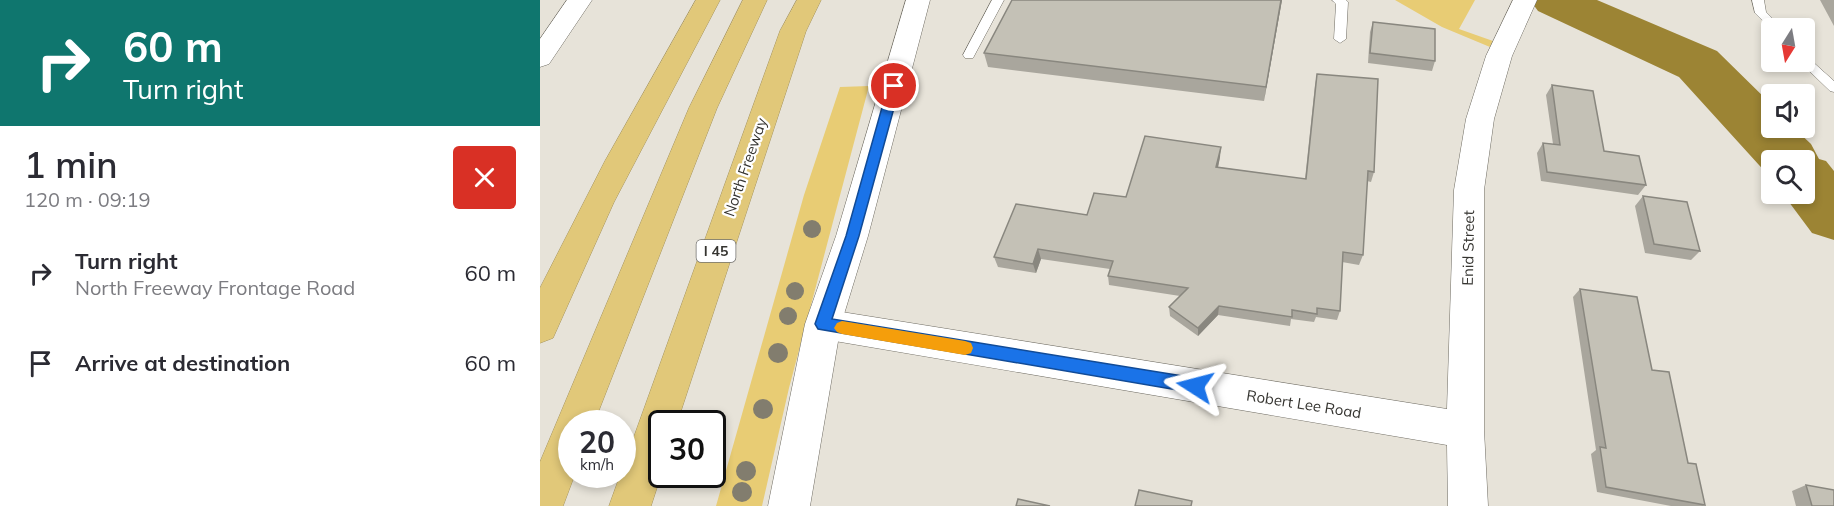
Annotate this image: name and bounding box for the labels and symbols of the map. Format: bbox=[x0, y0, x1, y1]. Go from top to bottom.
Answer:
north arrow bbox=[1761, 18, 1815, 72]
pin bbox=[868, 60, 919, 111]
street label: North Freeway bbox=[719, 115, 771, 219]
street label: Enid Street bbox=[1458, 210, 1478, 286]
road number: I 45 bbox=[696, 240, 735, 262]
position arrow bbox=[1163, 354, 1227, 418]
street label: Robert Lee Road bbox=[1245, 386, 1363, 422]
speed limit sign: 30 bbox=[648, 410, 726, 488]

